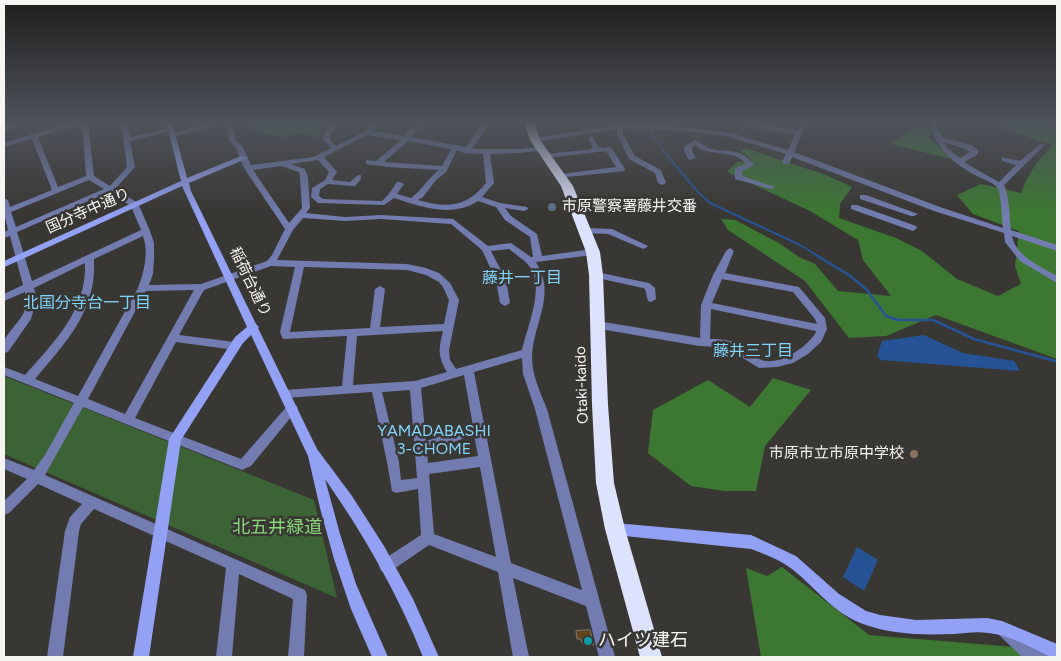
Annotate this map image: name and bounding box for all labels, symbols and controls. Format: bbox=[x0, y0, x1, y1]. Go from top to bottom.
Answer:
street label: 国分寺中通り bbox=[43, 184, 133, 238]
place label: 市原警察署藤井交番 bbox=[562, 198, 697, 216]
marker: 市原警察署藤井交番 bbox=[546, 201, 558, 213]
street label: 稲荷台通り bbox=[225, 244, 275, 320]
district label: 藤井一丁目 bbox=[482, 268, 562, 288]
district label: 北国分寺台一丁目 bbox=[23, 293, 151, 313]
district label: 藤井三丁目 bbox=[713, 341, 793, 361]
street label: Otaki-kaido bbox=[572, 346, 592, 424]
district label: YAMADABASHI 3-CHOME bbox=[370, 421, 498, 459]
place label: 市原市立市原中学校 bbox=[769, 445, 904, 463]
marker: 市原市立市原中学校 bbox=[908, 448, 920, 460]
park label: 北五井緑道 bbox=[232, 517, 322, 539]
place label: ハイツ建石 bbox=[598, 630, 688, 652]
marker: ハイツ建石 bbox=[582, 635, 594, 647]

